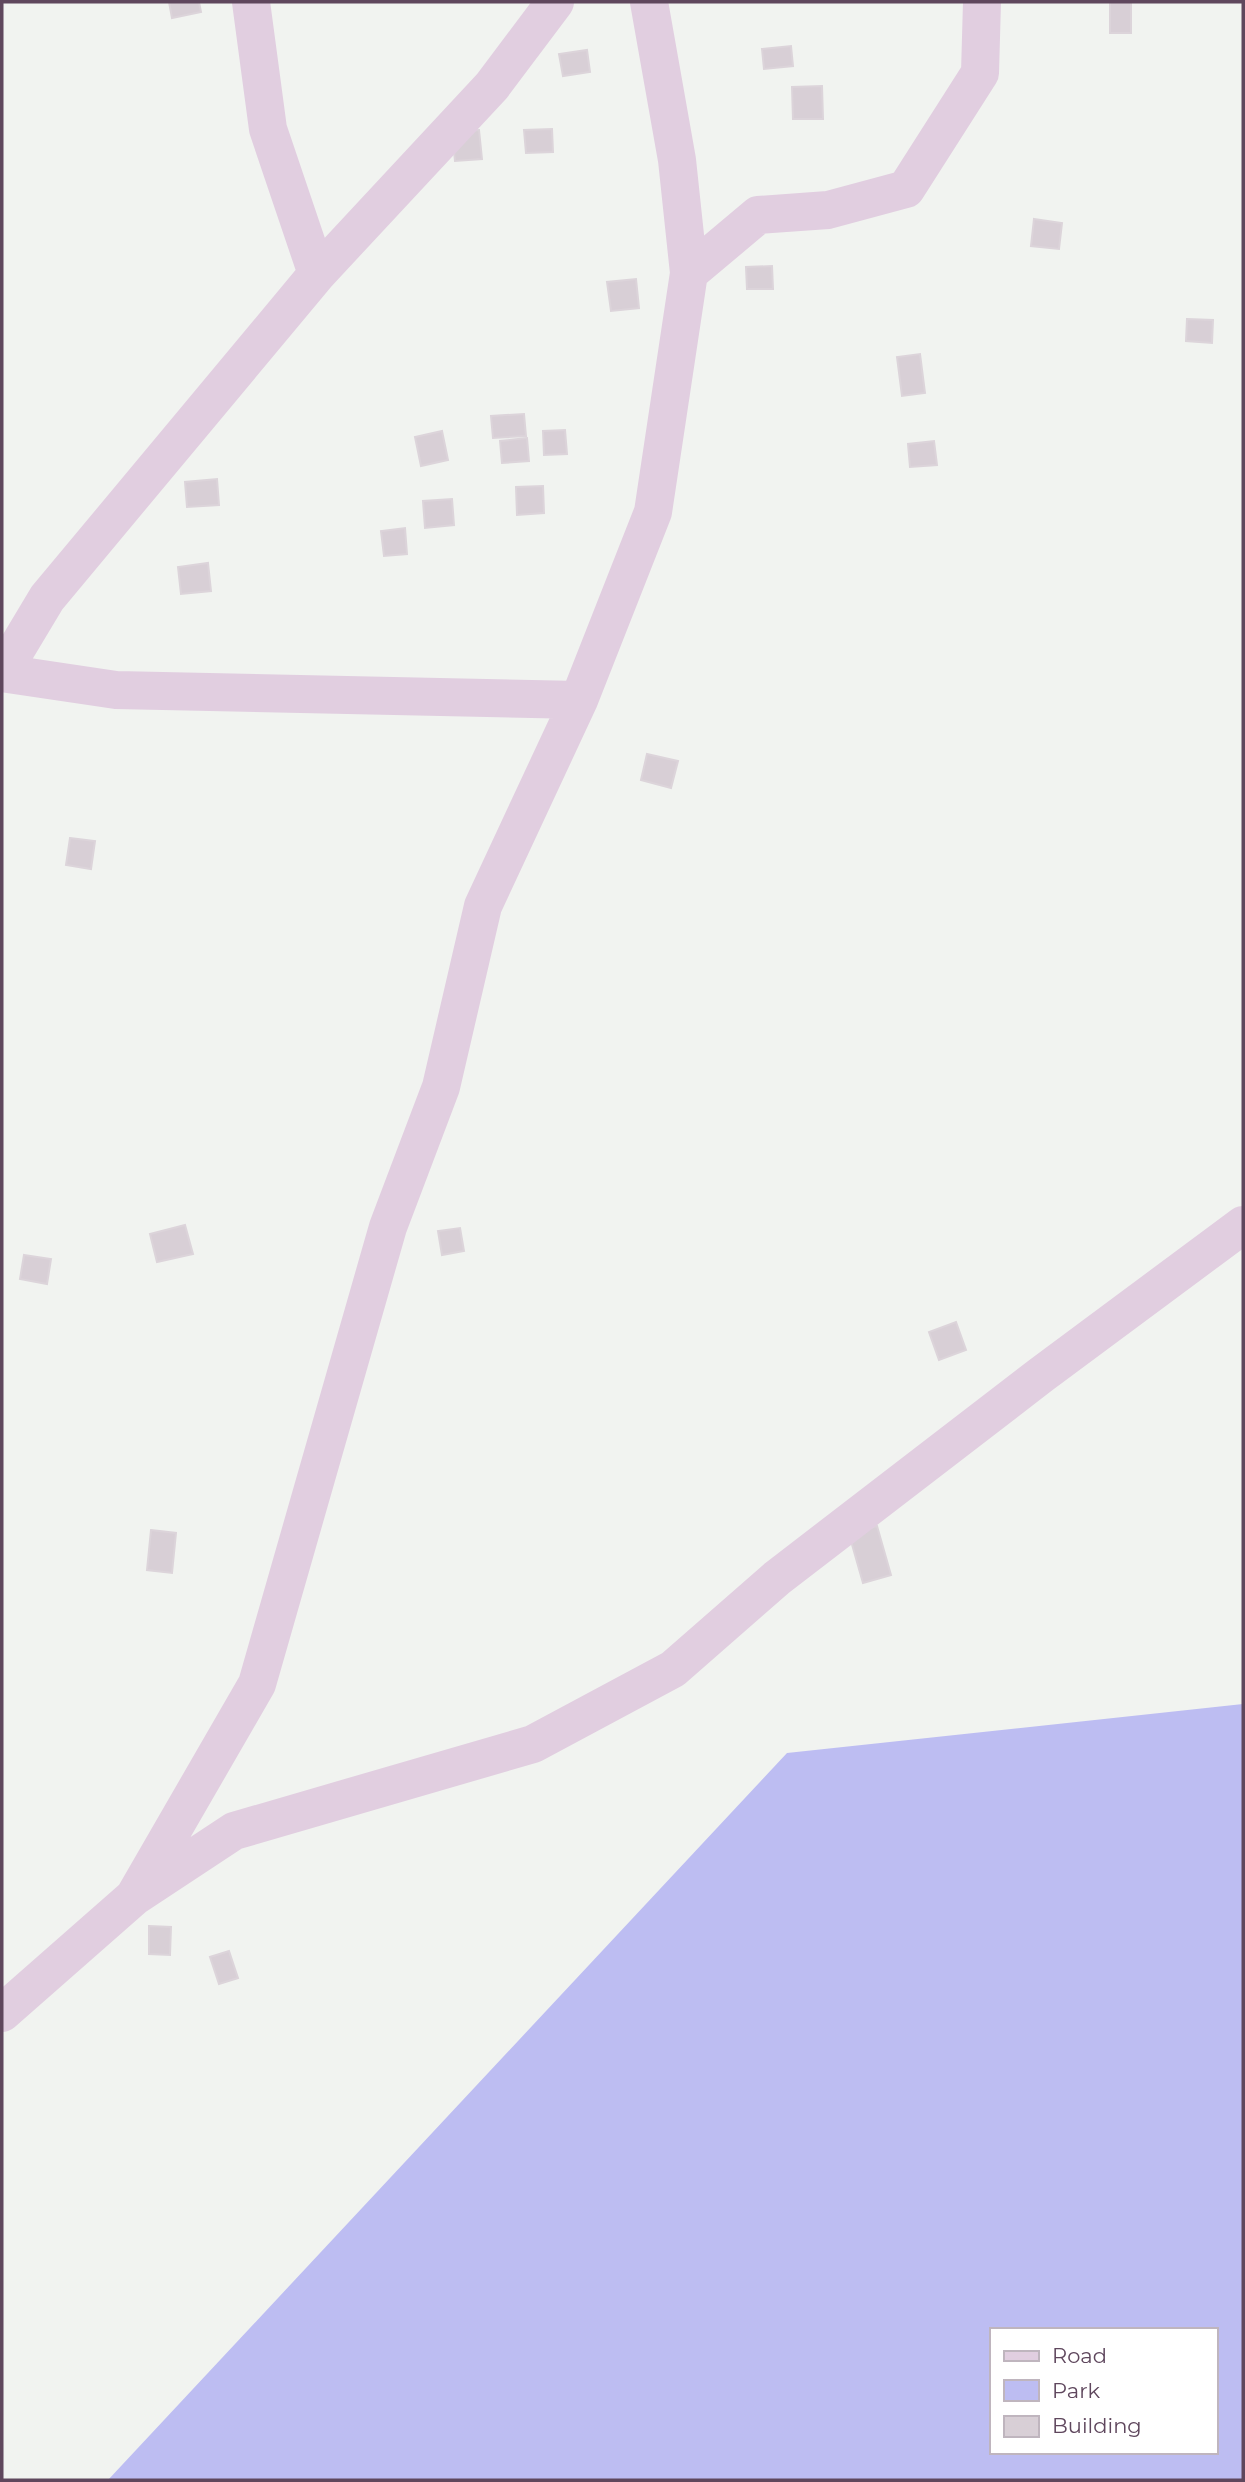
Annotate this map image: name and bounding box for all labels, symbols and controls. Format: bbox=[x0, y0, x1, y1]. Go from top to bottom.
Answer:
legend bbox=[990, 2328, 1217, 2454]
text: Road bbox=[1052, 2343, 1107, 2368]
text: Park bbox=[1052, 2378, 1100, 2403]
text: Building bbox=[1052, 2413, 1142, 2438]

